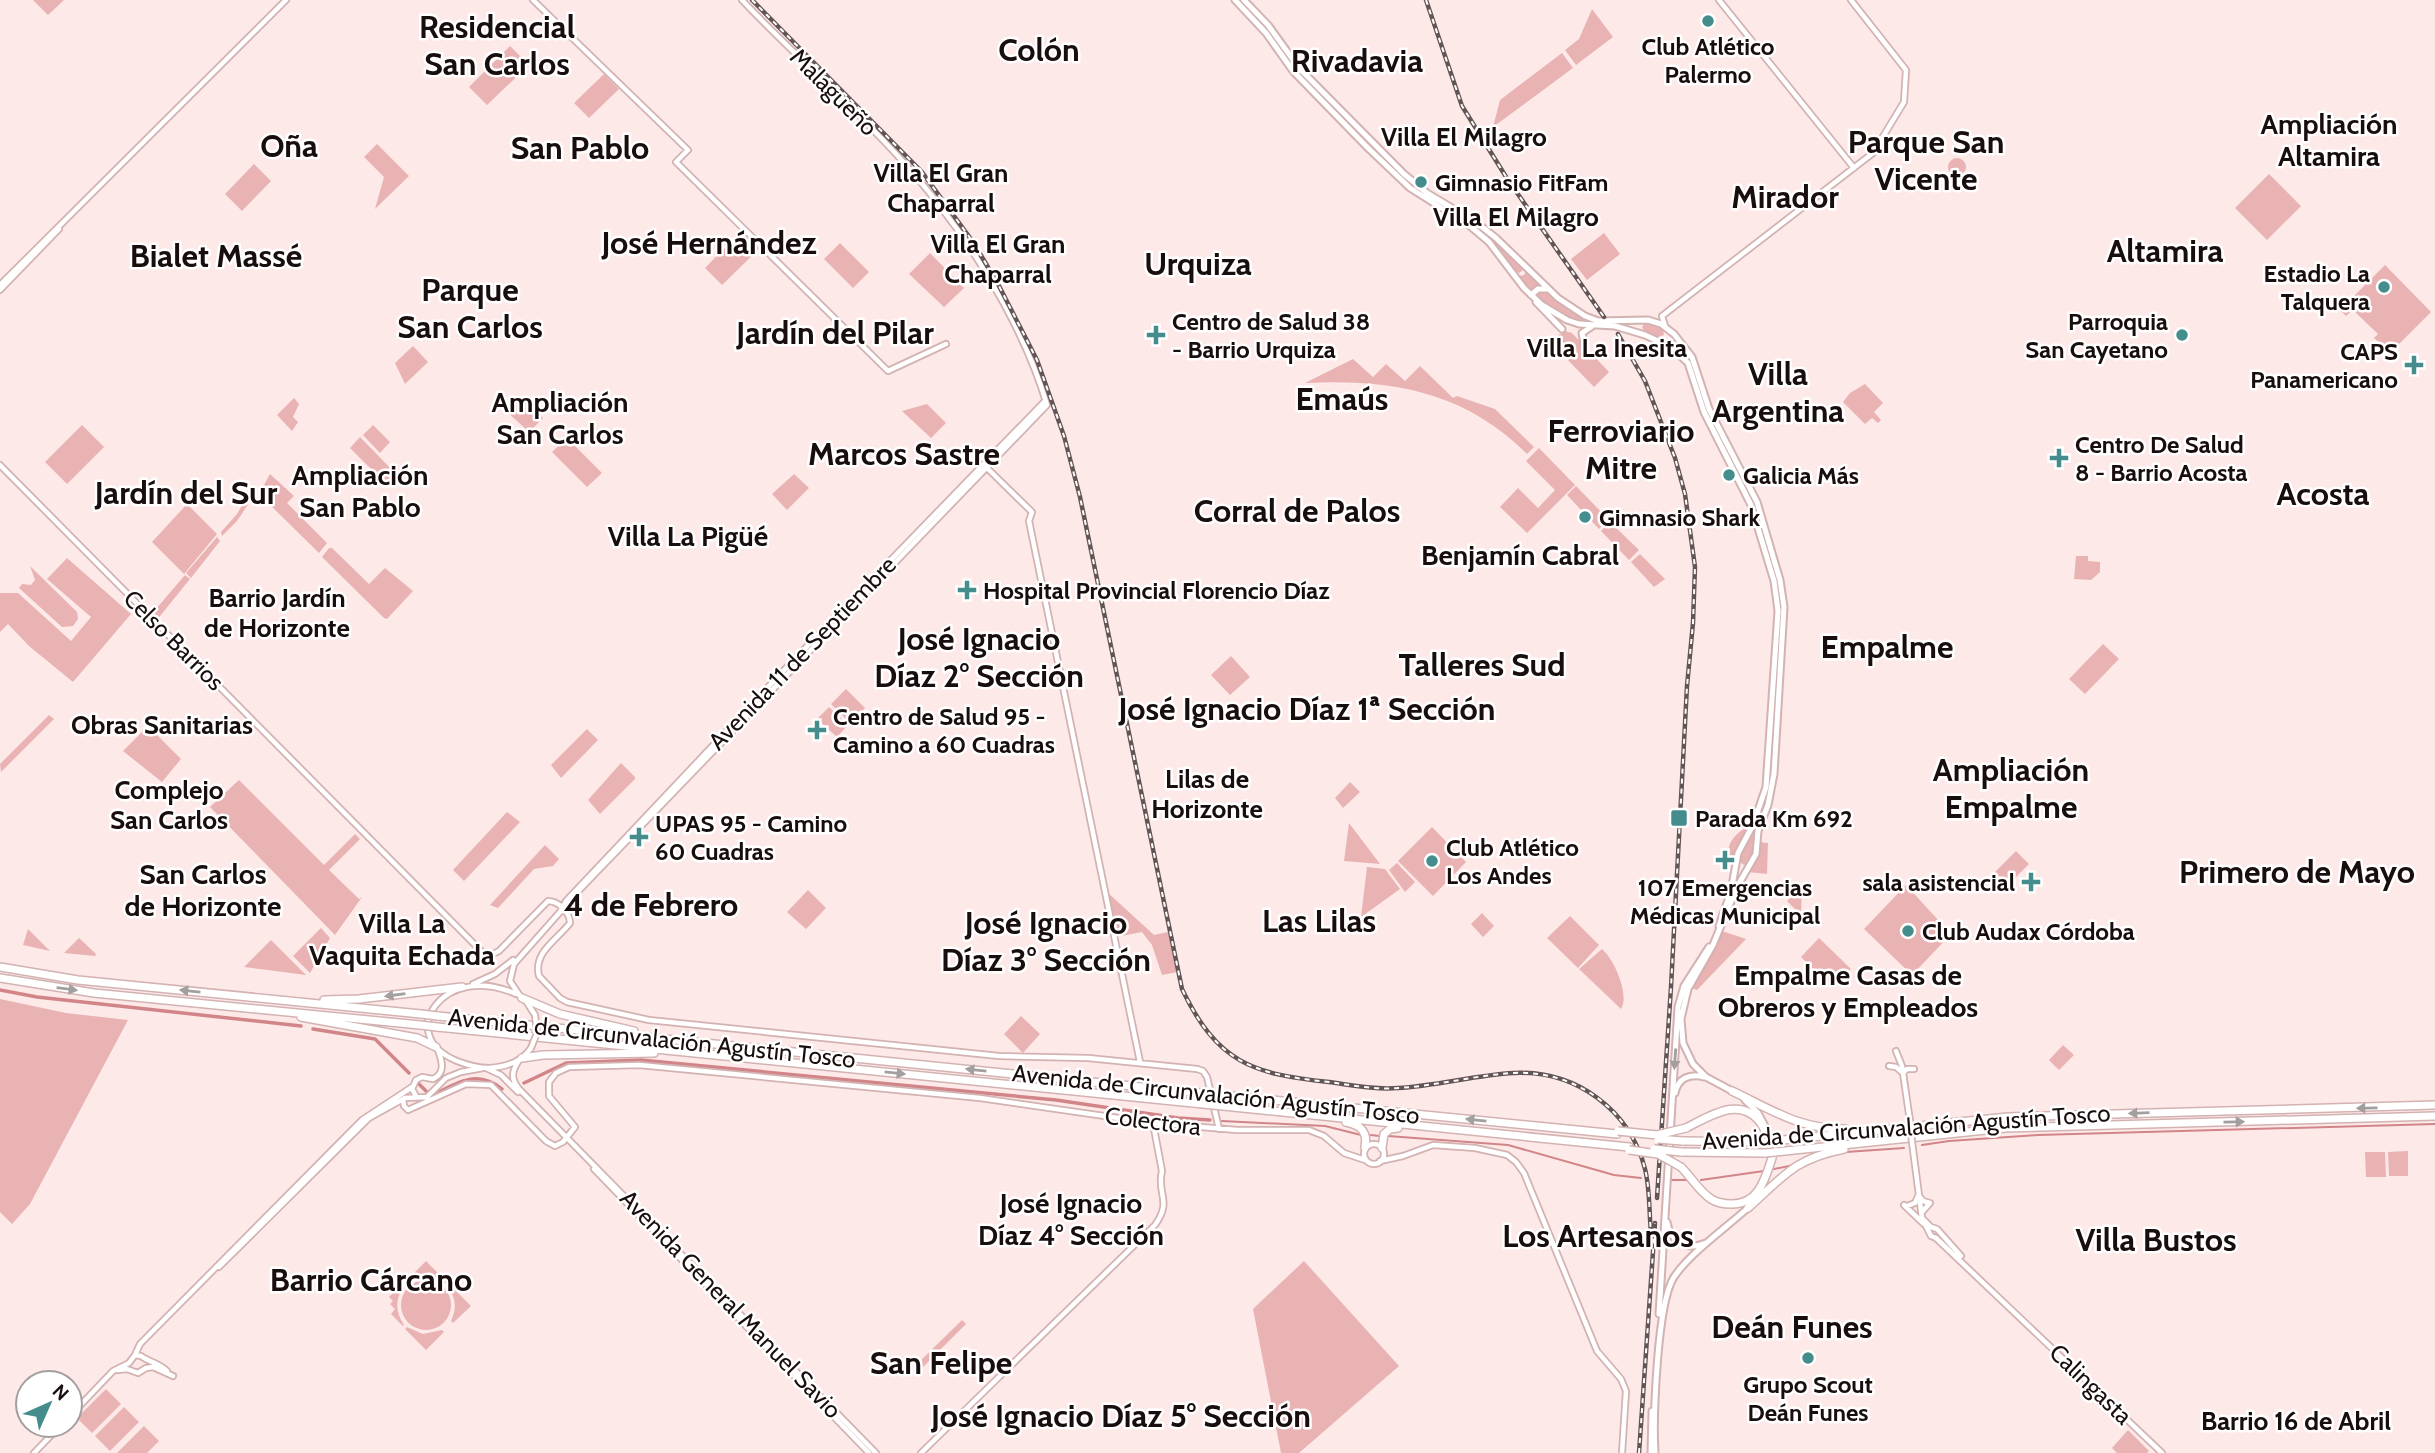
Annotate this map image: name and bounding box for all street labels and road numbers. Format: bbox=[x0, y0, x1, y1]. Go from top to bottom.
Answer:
street label: Malagueño bbox=[784, 42, 884, 142]
street label: Avenida 11 de Septiembre bbox=[702, 550, 902, 756]
street label: Celso Barrios bbox=[118, 584, 230, 696]
street label: Avenida de Circunvalación Agustín Tosco bbox=[447, 1002, 857, 1074]
street label: Avenida de Circunvalación Agustín Tosco bbox=[1011, 1058, 1421, 1130]
street label: Avenida de Circunvalación Agustín Tosco bbox=[1701, 1098, 2111, 1156]
street label: Colectora bbox=[1103, 1101, 1203, 1141]
street label: Avenida General Manuel Savio bbox=[614, 1184, 848, 1424]
street label: Calingasta bbox=[2044, 1338, 2139, 1431]

